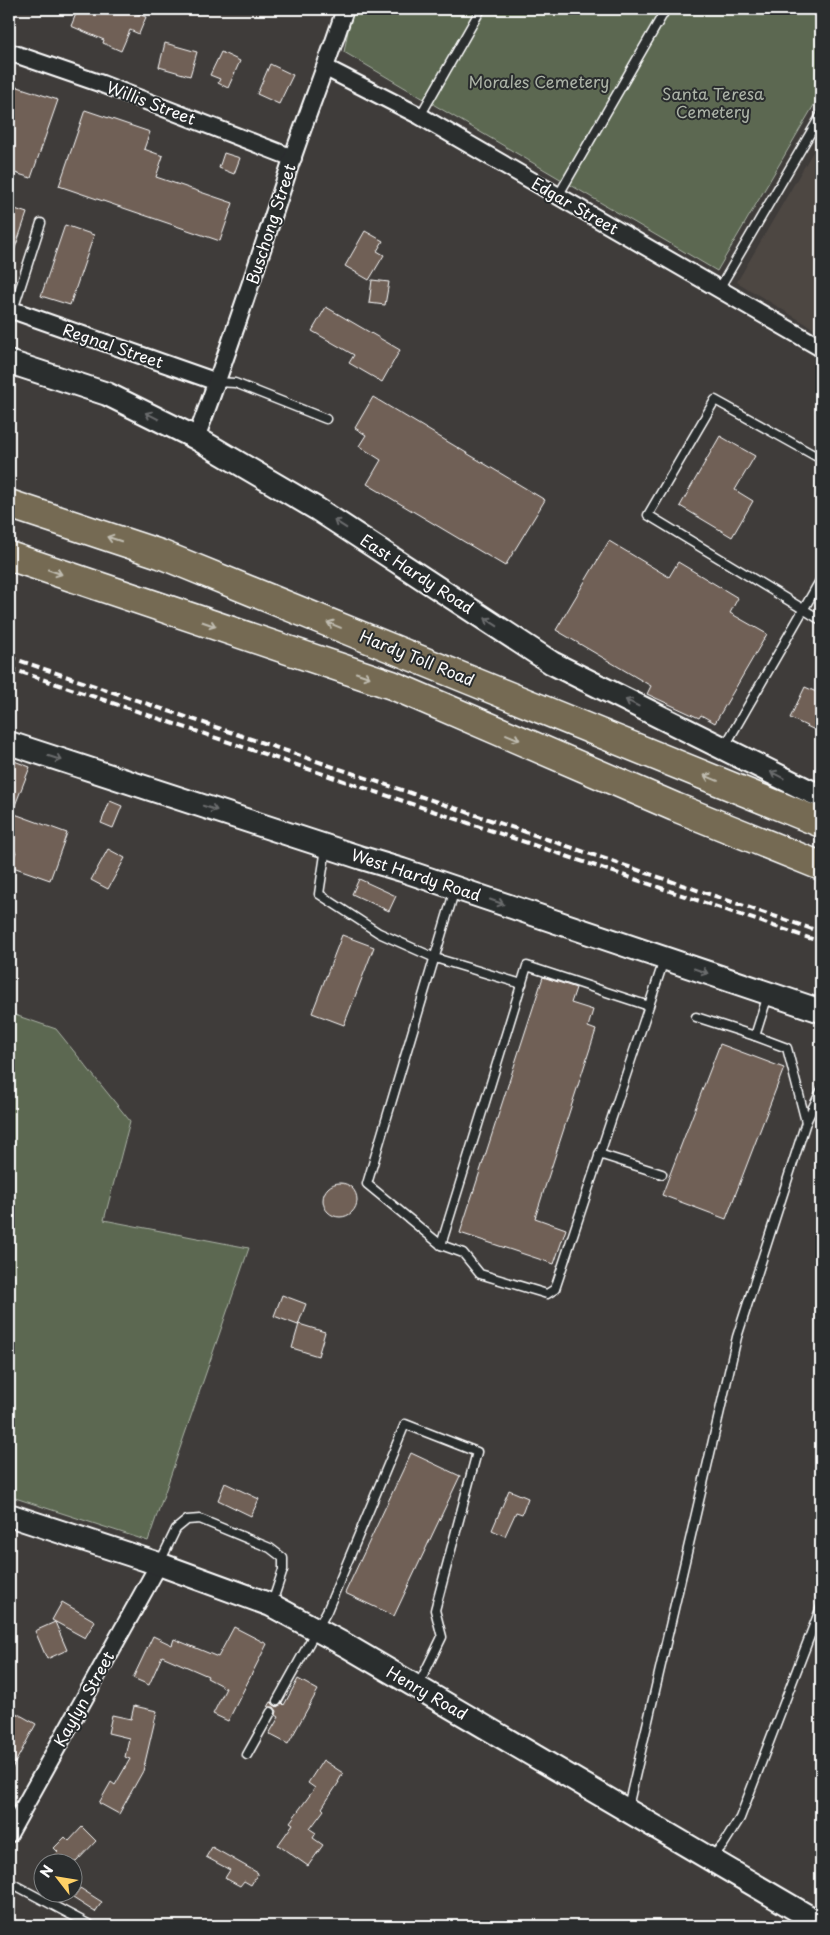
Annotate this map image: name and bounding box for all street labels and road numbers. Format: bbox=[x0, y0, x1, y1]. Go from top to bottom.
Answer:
street label: Willis Street bbox=[103, 74, 200, 130]
street label: Buschong Street bbox=[239, 160, 301, 287]
street label: Edgar Street bbox=[528, 171, 624, 240]
street label: Regnal Street bbox=[60, 317, 167, 374]
street label: East Hardy Road bbox=[356, 527, 479, 619]
street label: Hardy Toll Road bbox=[356, 623, 478, 691]
street label: West Hardy Road bbox=[348, 842, 484, 906]
street label: Kaylyn Street bbox=[47, 1646, 120, 1751]
street label: Henry Road bbox=[382, 1659, 473, 1725]

